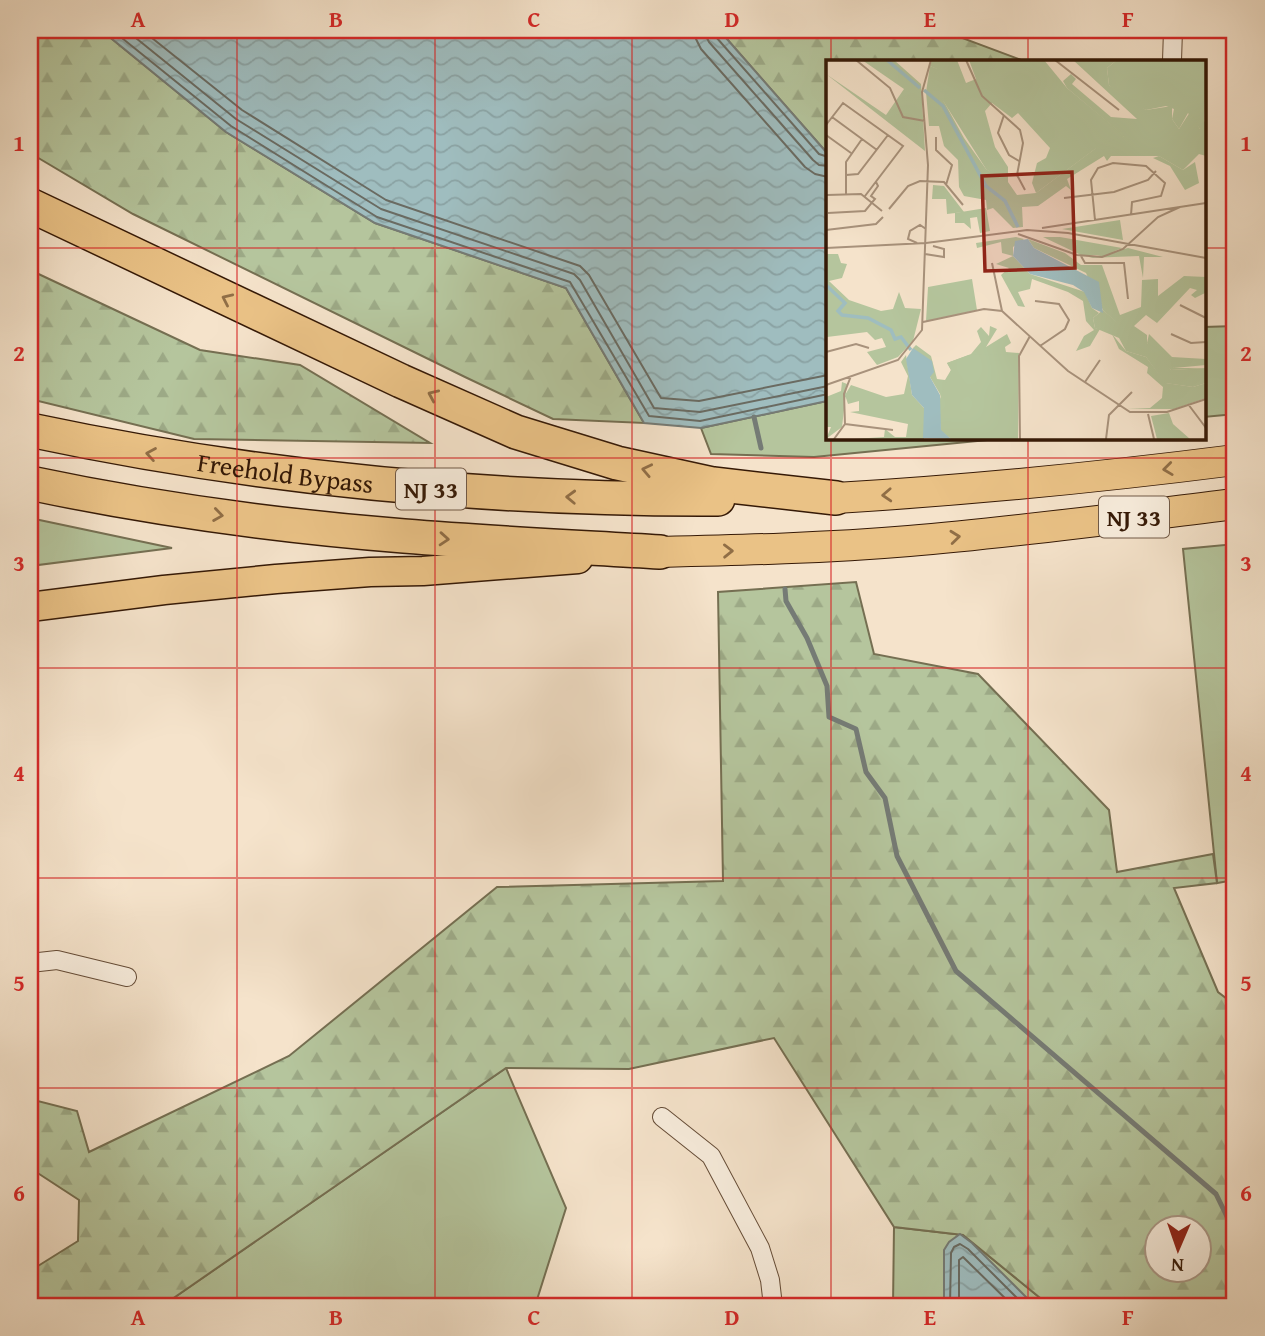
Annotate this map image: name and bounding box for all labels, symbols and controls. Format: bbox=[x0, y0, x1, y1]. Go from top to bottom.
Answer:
text: A bbox=[131, 2, 146, 35]
text: B bbox=[329, 2, 343, 35]
text: C bbox=[527, 2, 541, 35]
text: D bbox=[725, 2, 740, 35]
text: E bbox=[924, 2, 936, 35]
text: F bbox=[1122, 2, 1134, 35]
inset map bbox=[826, 60, 1206, 439]
text: 1 bbox=[13, 126, 25, 159]
text: 1 bbox=[1240, 126, 1252, 159]
one-way arrow bbox=[222, 293, 234, 307]
text: 2 bbox=[13, 336, 25, 369]
text: 2 bbox=[1240, 336, 1252, 369]
one-way arrow bbox=[428, 389, 440, 403]
street label: Freehold Bypass bbox=[195, 442, 375, 502]
one-way arrow bbox=[145, 447, 157, 462]
one-way arrow bbox=[1162, 461, 1173, 476]
one-way arrow bbox=[641, 463, 653, 478]
road number: NJ 33 bbox=[396, 468, 466, 510]
one-way arrow bbox=[882, 487, 893, 502]
one-way arrow bbox=[566, 490, 577, 505]
road number: NJ 33 bbox=[1099, 496, 1169, 538]
one-way arrow bbox=[212, 508, 224, 523]
one-way arrow bbox=[950, 530, 961, 545]
one-way arrow bbox=[439, 531, 450, 546]
one-way arrow bbox=[723, 543, 734, 558]
text: 3 bbox=[13, 546, 25, 579]
text: 3 bbox=[1240, 546, 1252, 579]
text: 4 bbox=[13, 756, 25, 789]
text: 4 bbox=[1240, 756, 1252, 789]
text: 5 bbox=[13, 966, 25, 999]
text: 5 bbox=[1240, 966, 1252, 999]
text: 6 bbox=[13, 1176, 25, 1209]
text: 6 bbox=[1240, 1176, 1252, 1209]
north arrow bbox=[1142, 1214, 1212, 1284]
text: N bbox=[1170, 1252, 1184, 1280]
text: A bbox=[131, 1300, 146, 1333]
text: B bbox=[329, 1300, 343, 1333]
text: C bbox=[527, 1300, 541, 1333]
text: D bbox=[725, 1300, 740, 1333]
text: E bbox=[924, 1300, 936, 1333]
text: F bbox=[1122, 1300, 1134, 1333]

